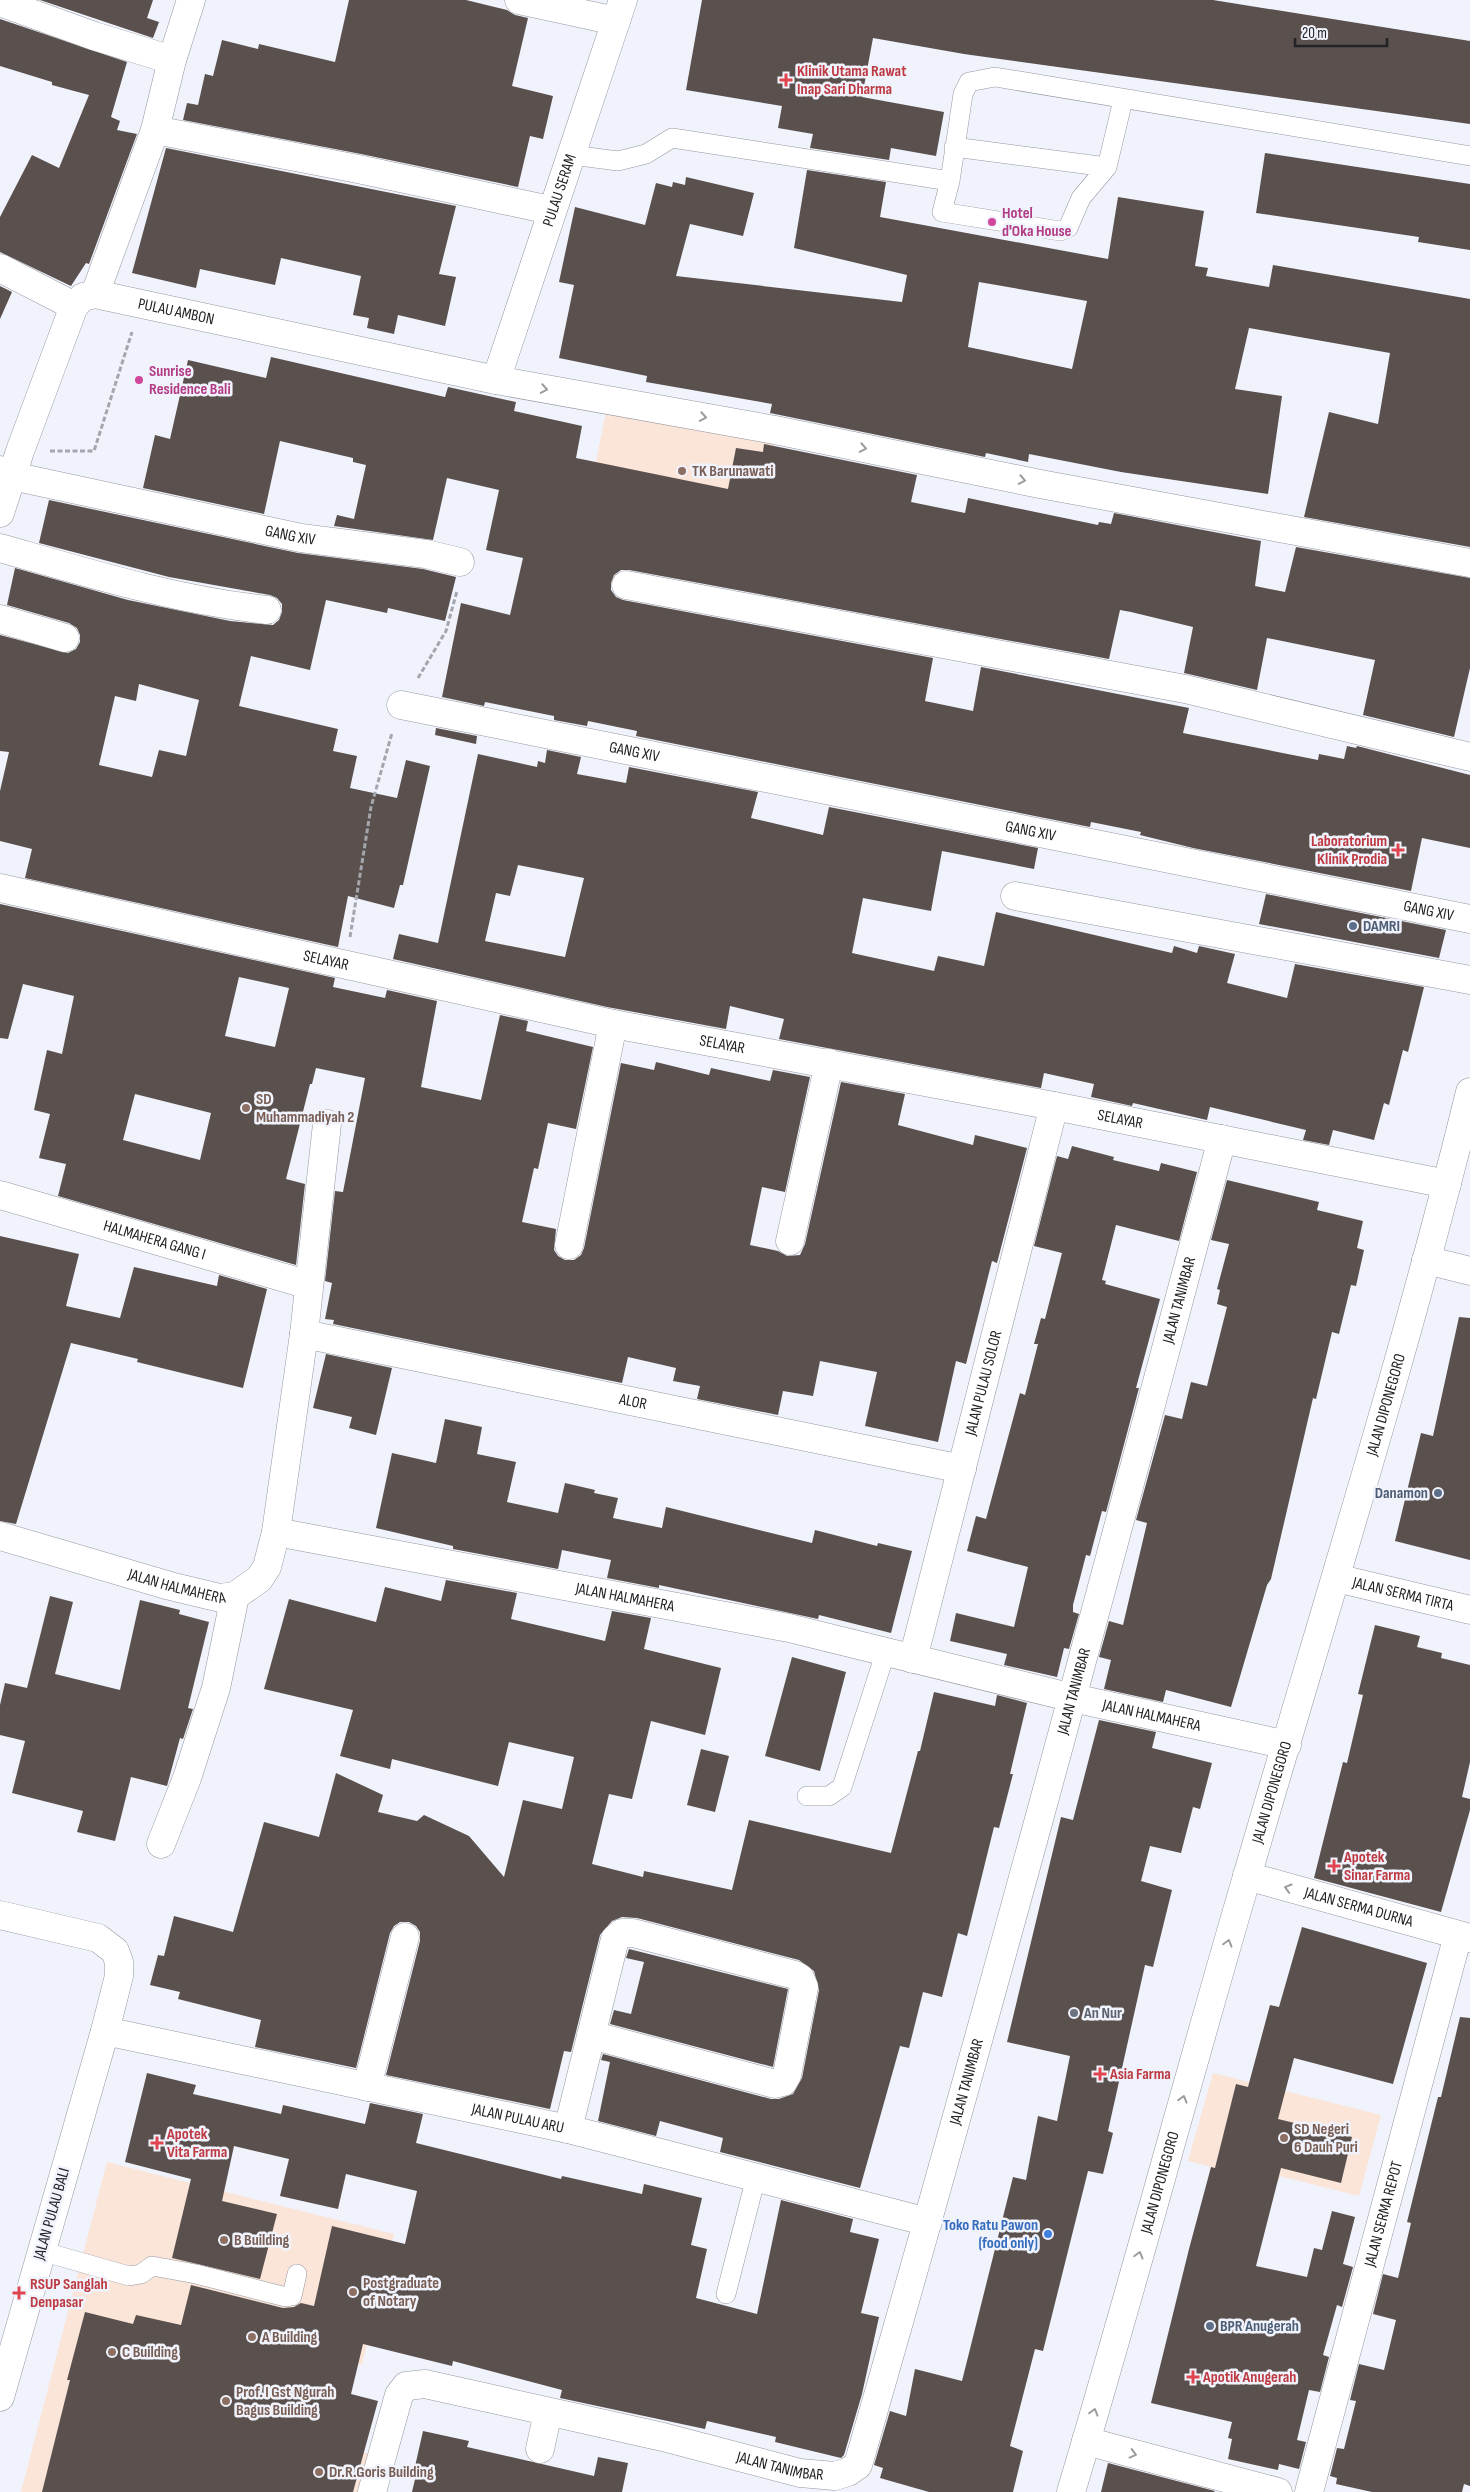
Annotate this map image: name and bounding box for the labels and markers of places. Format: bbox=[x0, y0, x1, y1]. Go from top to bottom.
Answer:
place label: Klinik Utama Rawat Inap Sari Dharma bbox=[797, 62, 906, 99]
marker: Klinik Utama Rawat Inap Sari Dharma bbox=[779, 73, 793, 87]
place label: Hotel d'Oka House bbox=[1002, 204, 1072, 241]
marker: Hotel d'Oka House bbox=[986, 216, 998, 228]
place label: Sunrise Residence Bali bbox=[149, 362, 231, 399]
marker: Sunrise Residence Bali bbox=[133, 374, 145, 386]
place label: TK Barunawati bbox=[692, 462, 774, 481]
marker: TK Barunawati bbox=[676, 465, 688, 477]
place label: Laboratorium Klinik Prodia bbox=[1311, 832, 1387, 869]
marker: Laboratorium Klinik Prodia bbox=[1391, 843, 1405, 857]
place label: DAMRI bbox=[1363, 917, 1400, 936]
marker: DAMRI bbox=[1347, 920, 1359, 932]
place label: SD Muhammadiyah 2 bbox=[256, 1090, 354, 1127]
marker: SD Muhammadiyah 2 bbox=[240, 1102, 252, 1114]
place label: Danamon bbox=[1375, 1484, 1428, 1503]
marker: Danamon bbox=[1432, 1487, 1444, 1499]
place label: Apotek Sinar Farma bbox=[1343, 1848, 1410, 1885]
marker: Apotek Sinar Farma bbox=[1328, 1860, 1340, 1872]
place label: An Nur bbox=[1083, 2004, 1122, 2023]
marker: An Nur bbox=[1068, 2007, 1080, 2019]
place label: Asia Farma bbox=[1109, 2065, 1171, 2084]
marker: Asia Farma bbox=[1094, 2068, 1106, 2080]
place label: SD Negeri 6 Dauh Puri bbox=[1294, 2120, 1358, 2157]
place label: Apotek Vita Farma bbox=[166, 2125, 227, 2162]
marker: SD Negeri 6 Dauh Puri bbox=[1278, 2132, 1290, 2144]
marker: Apotek Vita Farma bbox=[151, 2137, 163, 2149]
place label: Toko Ratu Pawon (food only) bbox=[943, 2216, 1038, 2253]
marker: Toko Ratu Pawon (food only) bbox=[1042, 2228, 1054, 2240]
place label: B Building bbox=[234, 2231, 290, 2250]
marker: B Building bbox=[218, 2234, 230, 2246]
place label: Postgraduate of Notary bbox=[363, 2274, 439, 2311]
place label: RSUP Sanglah Denpasar bbox=[30, 2275, 108, 2312]
marker: RSUP Sanglah Denpasar bbox=[12, 2286, 26, 2300]
marker: Postgraduate of Notary bbox=[347, 2286, 359, 2298]
place label: BPR Anugerah bbox=[1220, 2317, 1299, 2336]
marker: BPR Anugerah bbox=[1204, 2320, 1216, 2332]
place label: A Building bbox=[261, 2328, 318, 2347]
marker: A Building bbox=[246, 2331, 258, 2343]
place label: C Building bbox=[122, 2343, 178, 2362]
marker: C Building bbox=[106, 2346, 118, 2358]
place label: Apotik Anugerah bbox=[1202, 2368, 1296, 2387]
marker: Apotik Anugerah bbox=[1187, 2371, 1199, 2383]
place label: Prof. I Gst Ngurah Bagus Building bbox=[236, 2383, 334, 2420]
marker: Prof. I Gst Ngurah Bagus Building bbox=[220, 2395, 232, 2407]
place label: Dr.R.Goris Building bbox=[329, 2463, 434, 2482]
marker: Dr.R.Goris Building bbox=[313, 2466, 325, 2478]

